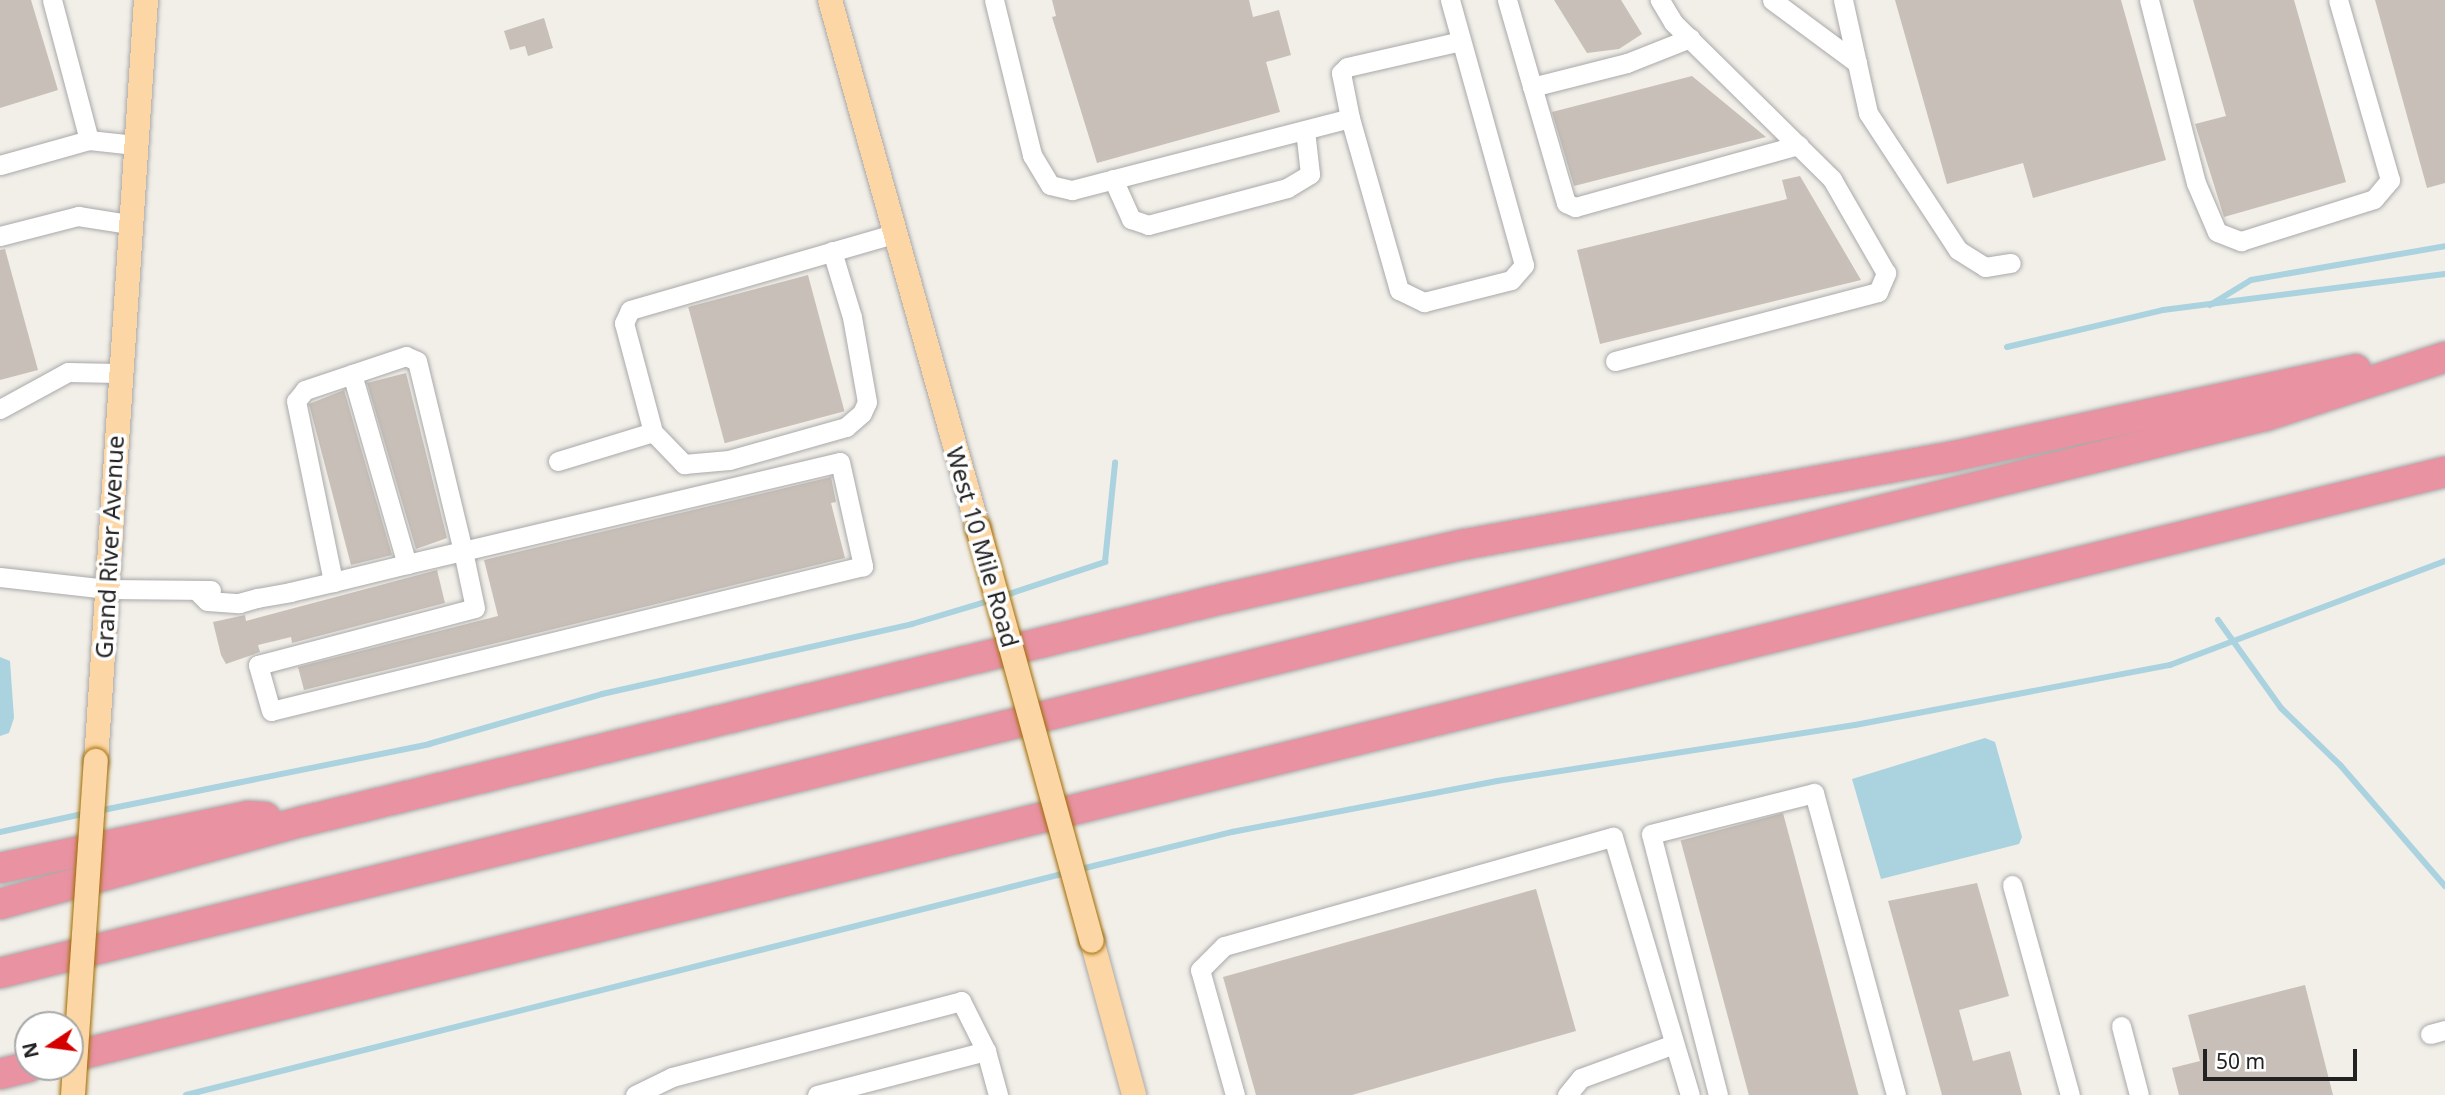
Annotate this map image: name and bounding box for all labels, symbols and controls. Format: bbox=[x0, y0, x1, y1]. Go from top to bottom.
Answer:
street label: Grand River Avenue bbox=[89, 435, 129, 659]
street label: West 10 Mile Road bbox=[941, 444, 1025, 650]
north arrow bbox=[14, 1011, 84, 1081]
scale bar bbox=[2207, 1036, 2361, 1080]
text: N bbox=[16, 1040, 45, 1061]
text: 50 m bbox=[2216, 1047, 2265, 1075]

